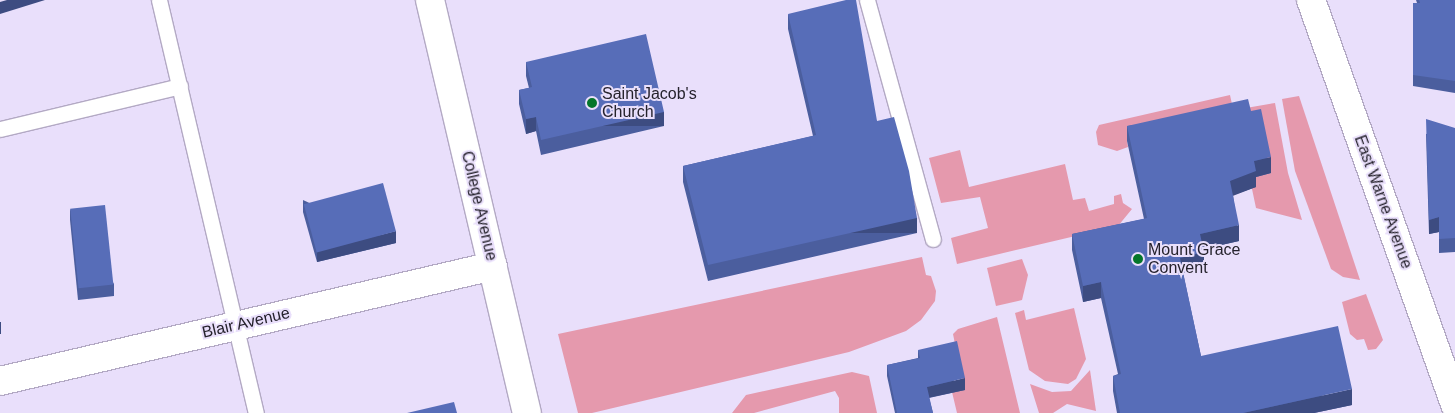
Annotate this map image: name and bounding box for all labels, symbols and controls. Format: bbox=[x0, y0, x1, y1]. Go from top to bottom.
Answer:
place label: Saint Jacob's Church bbox=[602, 84, 697, 122]
marker: Saint Jacob's Church bbox=[586, 97, 598, 109]
street label: East Warne Avenue bbox=[1350, 132, 1416, 272]
street label: College Avenue bbox=[457, 149, 501, 263]
place label: Mount Grace Convent bbox=[1148, 240, 1240, 278]
marker: Mount Grace Convent bbox=[1132, 253, 1144, 265]
street label: Blair Avenue bbox=[200, 303, 292, 343]

